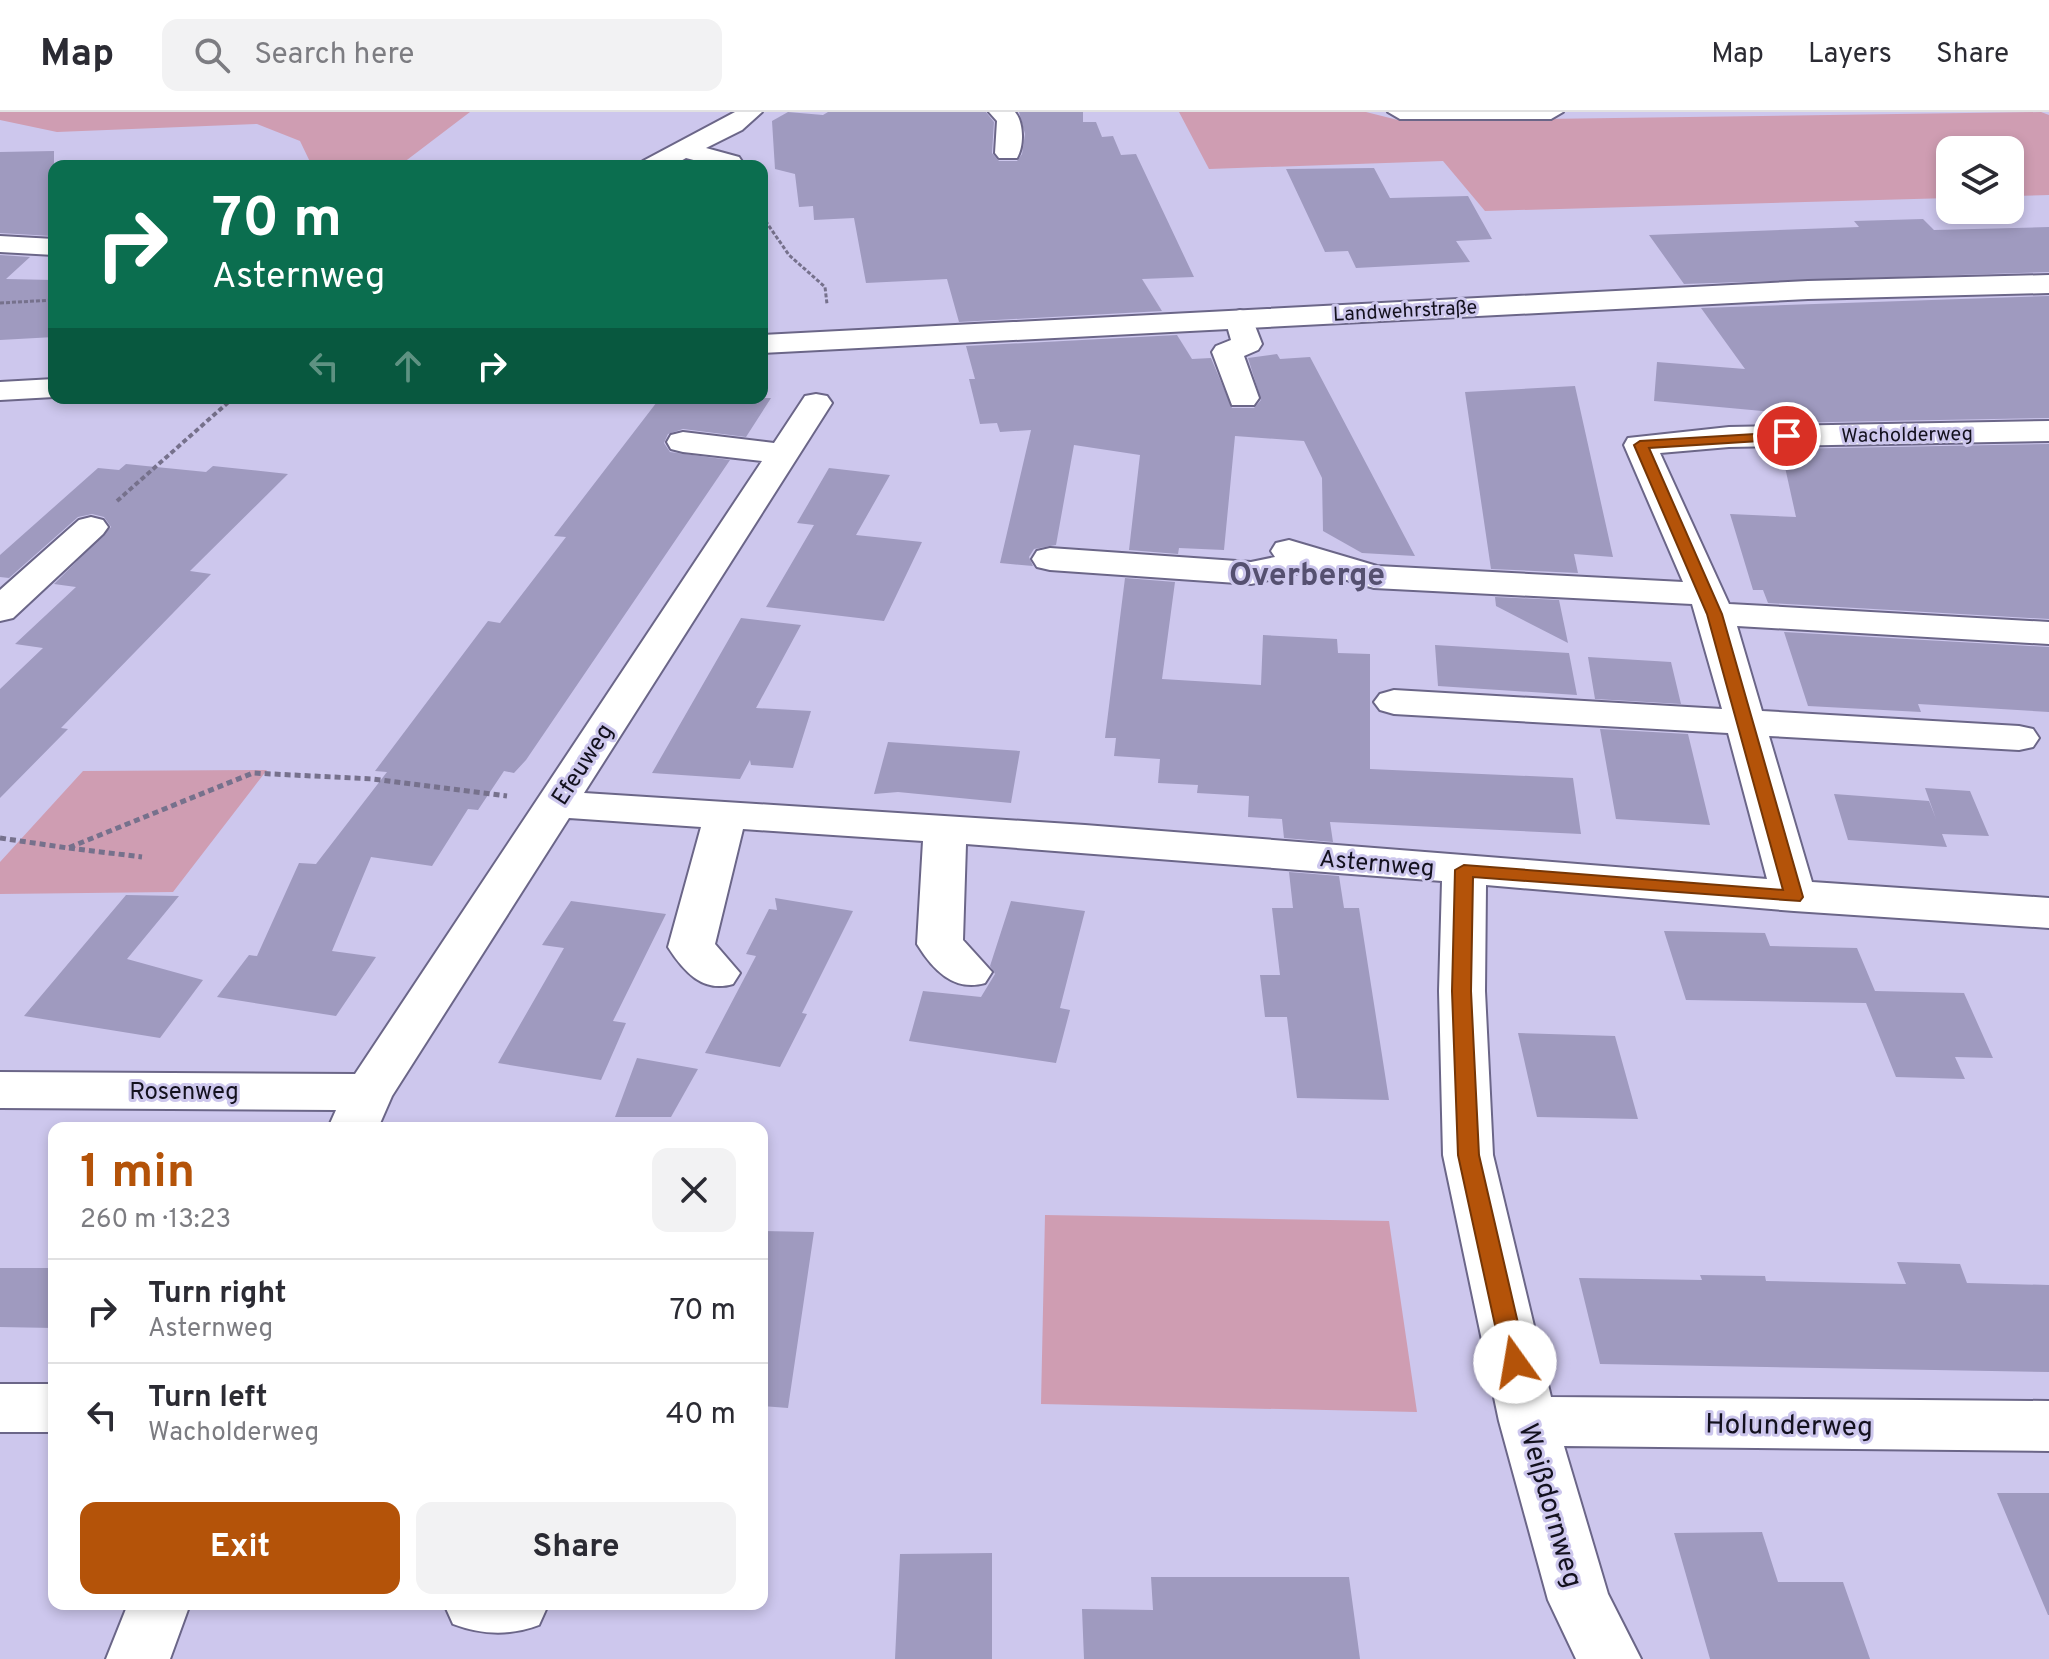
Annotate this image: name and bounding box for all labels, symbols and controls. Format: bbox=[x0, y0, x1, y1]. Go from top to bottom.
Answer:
search box bbox=[162, 19, 722, 91]
text: Map bbox=[40, 31, 114, 80]
icon: search bbox=[190, 33, 234, 77]
text: Search here bbox=[254, 37, 414, 74]
text: Map bbox=[1711, 37, 1764, 73]
text: Layers bbox=[1808, 37, 1892, 73]
text: Share bbox=[1936, 37, 2009, 73]
map controls bbox=[1936, 136, 2024, 224]
button: layers bbox=[1936, 136, 2024, 224]
text: 70 m bbox=[212, 186, 342, 256]
icon: right bbox=[80, 192, 184, 296]
text: Asternweg bbox=[212, 255, 385, 301]
street label: Landwehrstraße bbox=[1332, 295, 1478, 329]
icon: left bbox=[302, 344, 346, 388]
icon: ahead bbox=[386, 344, 430, 388]
icon: right bbox=[470, 344, 514, 388]
pin bbox=[1753, 402, 1821, 470]
icon: arrive bbox=[1765, 414, 1809, 458]
street label: Wacholderweg bbox=[1841, 422, 1973, 450]
district label: Overberge bbox=[1229, 557, 1385, 597]
street label: Efeuweg bbox=[546, 718, 621, 812]
street label: Asternweg bbox=[1318, 845, 1436, 885]
street label: Rosenweg bbox=[129, 1078, 239, 1108]
text: 1 min bbox=[80, 1144, 195, 1204]
button: close bbox=[652, 1148, 736, 1232]
text: 260 m · 13:23 bbox=[80, 1204, 231, 1237]
text: Turn right bbox=[148, 1276, 286, 1313]
icon: right bbox=[80, 1289, 124, 1333]
text: 70 m bbox=[670, 1293, 736, 1330]
text: Asternweg bbox=[148, 1313, 273, 1346]
position arrow bbox=[1473, 1320, 1557, 1404]
text: Turn left bbox=[148, 1380, 268, 1417]
icon: left bbox=[80, 1393, 124, 1437]
text: 40 m bbox=[666, 1397, 736, 1434]
street label: Holunderweg bbox=[1705, 1408, 1873, 1446]
text: Wacholderweg bbox=[148, 1417, 319, 1450]
street label: Weißdornweg bbox=[1509, 1420, 1590, 1592]
button: Exit bbox=[80, 1502, 400, 1594]
button: Share bbox=[416, 1502, 736, 1594]

